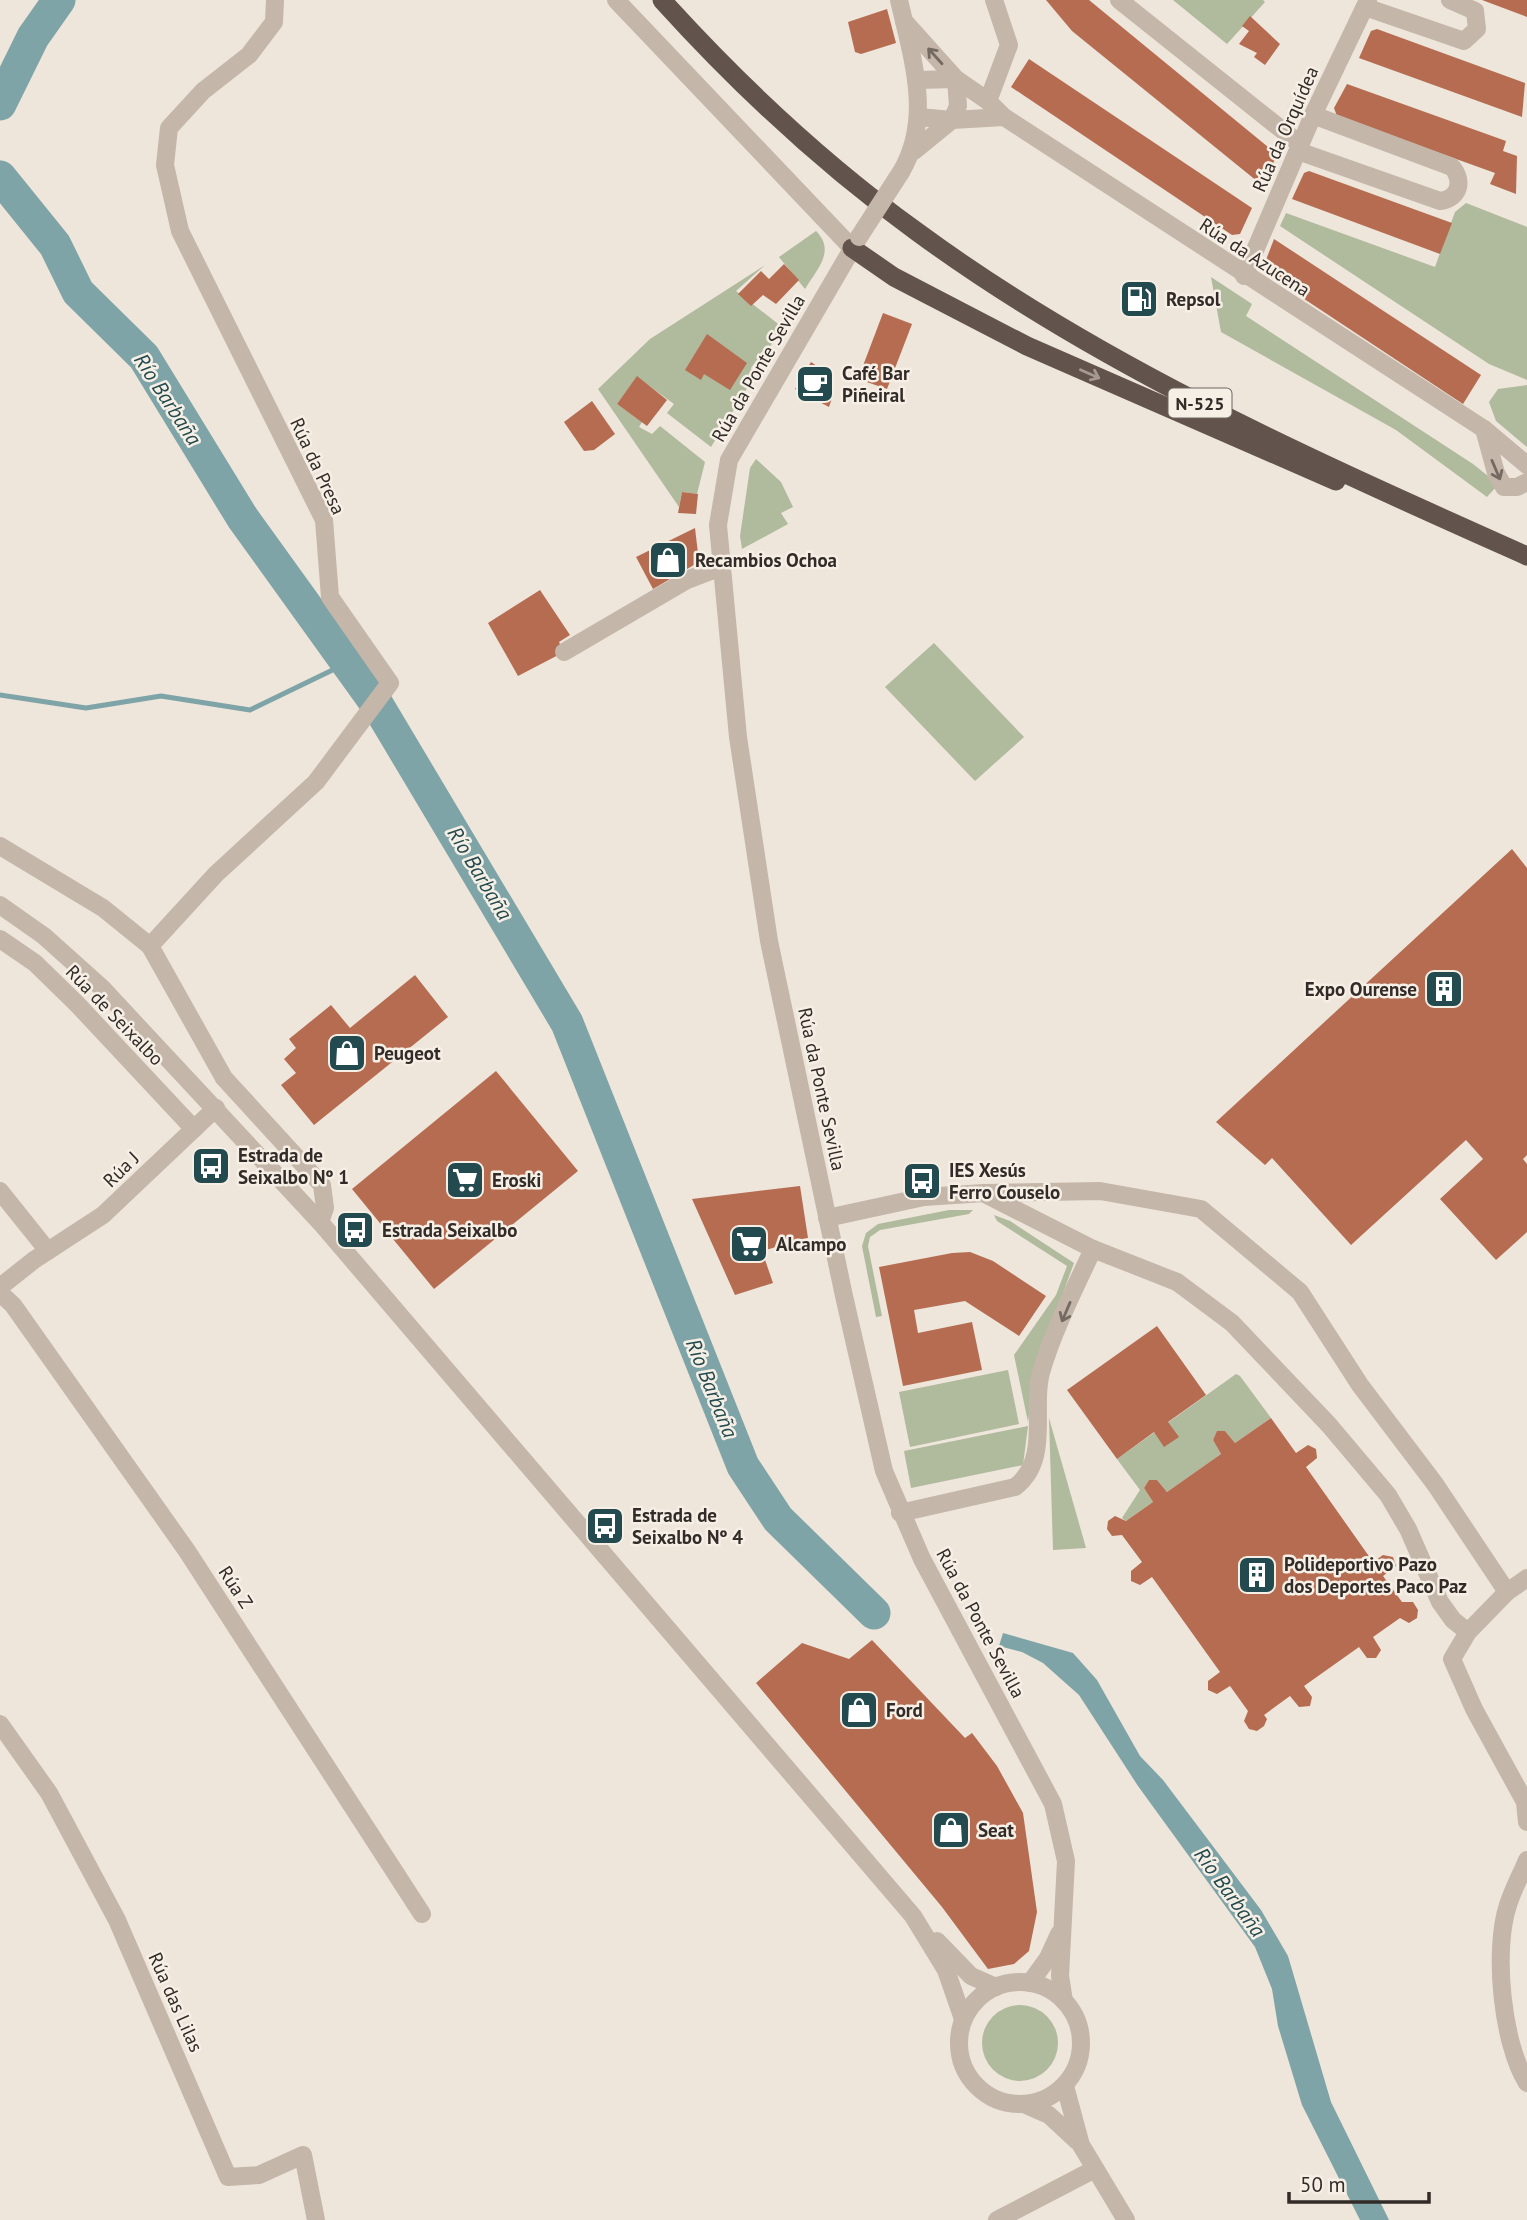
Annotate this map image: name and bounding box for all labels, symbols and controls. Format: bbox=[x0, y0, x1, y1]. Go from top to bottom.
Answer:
one-way arrow bbox=[927, 47, 943, 65]
street label: Rúa da Orquídea bbox=[1247, 63, 1323, 195]
street label: Rúa da Azucena bbox=[1195, 212, 1315, 302]
fuel station icon: Repsol bbox=[1118, 278, 1160, 320]
place label: Repsol bbox=[1166, 287, 1221, 311]
street label: Rúa da Ponte Sevilla bbox=[706, 290, 810, 446]
water label: Río Barbaña bbox=[128, 348, 208, 451]
place label: Café Bar Piñeiral bbox=[842, 361, 910, 407]
cafe icon: Café Bar Piñeiral bbox=[794, 363, 836, 405]
one-way arrow bbox=[1079, 368, 1100, 381]
road number: N-525 bbox=[1168, 388, 1232, 418]
street label: Rúa da Presa bbox=[285, 414, 351, 518]
one-way arrow bbox=[1490, 459, 1503, 480]
shop icon: Recambios Ochoa bbox=[647, 539, 689, 581]
place label: Recambios Ochoa bbox=[695, 548, 837, 572]
water label: Río Barbaña bbox=[442, 821, 519, 925]
street label: Rúa de Seixalbo bbox=[61, 960, 169, 1070]
building icon: Expo Ourense bbox=[1423, 968, 1465, 1010]
place label: Expo Ourense bbox=[1305, 977, 1417, 1001]
street label: Rúa da Ponte Sevilla bbox=[793, 1005, 851, 1173]
shop icon: Peugeot bbox=[326, 1032, 368, 1074]
place label: Peugeot bbox=[374, 1041, 441, 1065]
place label: Estrada de Seixalbo Nº 1 bbox=[238, 1143, 349, 1189]
bus stop icon: Estrada de Seixalbo Nº 1 bbox=[190, 1145, 232, 1187]
street label: Rúa J bbox=[98, 1146, 144, 1192]
place label: IES Xesús Ferro Couselo bbox=[949, 1158, 1060, 1204]
supermarket icon: Eroski bbox=[444, 1159, 486, 1201]
bus stop icon: IES Xesús Ferro Couselo bbox=[901, 1160, 943, 1202]
place label: Eroski bbox=[492, 1168, 541, 1192]
bus stop icon: Estrada Seixalbo bbox=[334, 1209, 376, 1251]
place label: Estrada Seixalbo bbox=[382, 1218, 517, 1242]
supermarket icon: Alcampo bbox=[728, 1223, 770, 1265]
place label: Alcampo bbox=[776, 1232, 847, 1256]
one-way arrow bbox=[1058, 1300, 1071, 1322]
water label: Río Barbaña bbox=[680, 1335, 744, 1442]
place label: Estrada de Seixalbo Nº 4 bbox=[632, 1503, 743, 1549]
bus stop icon: Estrada de Seixalbo Nº 4 bbox=[584, 1505, 626, 1547]
street label: Rúa da Ponte Sevilla bbox=[931, 1544, 1031, 1702]
place label: Polideportivo Pazo dos Deportes Paco Paz bbox=[1284, 1552, 1467, 1598]
building icon: Polideportivo Pazo dos Deportes Paco Paz bbox=[1236, 1554, 1278, 1596]
street label: Rúa Z bbox=[213, 1561, 259, 1613]
shop icon: Ford bbox=[838, 1689, 880, 1731]
place label: Ford bbox=[886, 1698, 923, 1722]
shop icon: Seat bbox=[930, 1809, 972, 1851]
place label: Seat bbox=[978, 1818, 1014, 1842]
water label: Río Barbaña bbox=[1188, 1842, 1272, 1943]
street label: Rúa das Lilas bbox=[143, 1948, 209, 2056]
scale bar bbox=[1289, 2160, 1429, 2204]
text: 50 m bbox=[1300, 2171, 1346, 2198]

